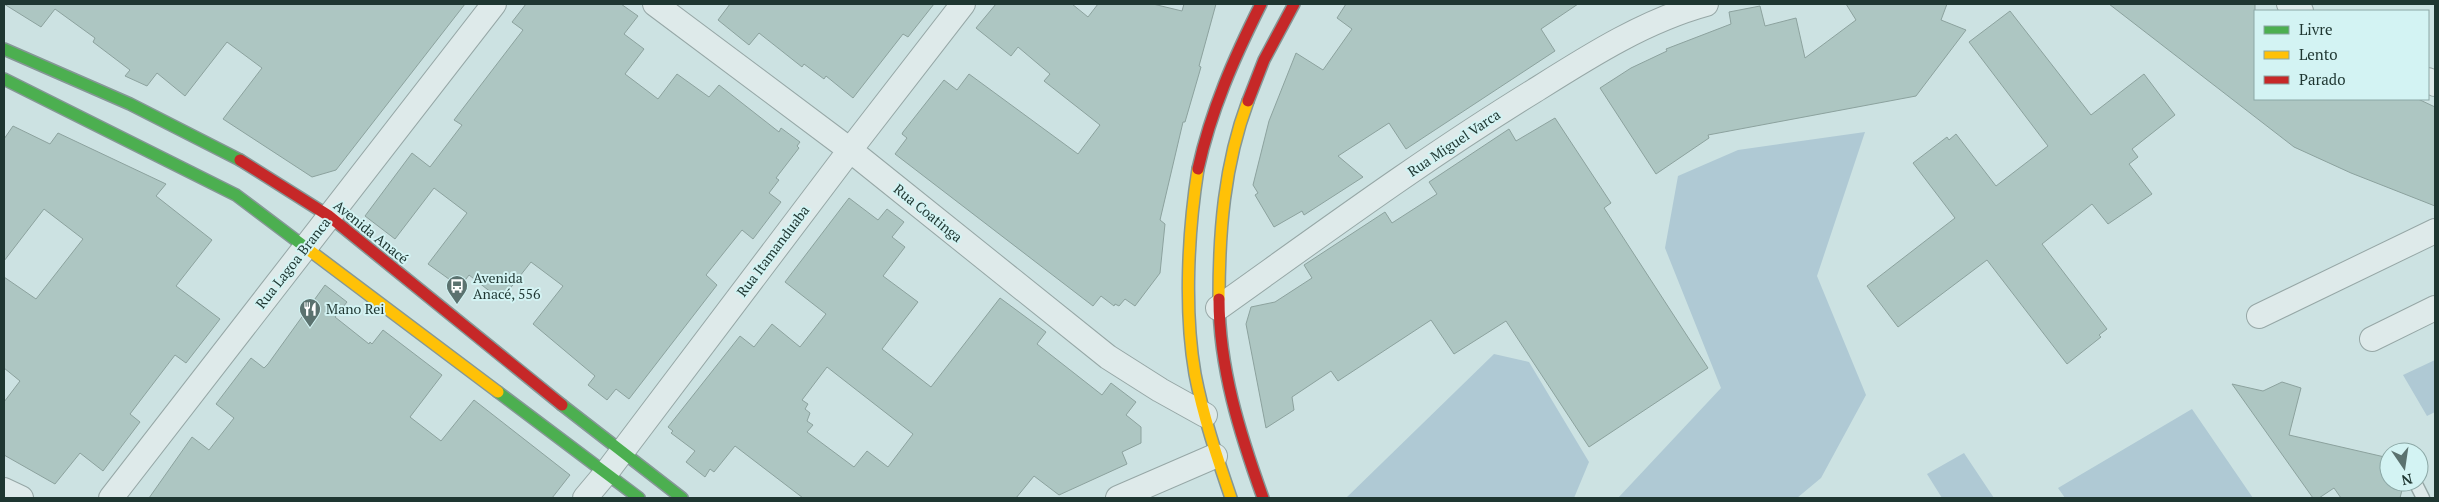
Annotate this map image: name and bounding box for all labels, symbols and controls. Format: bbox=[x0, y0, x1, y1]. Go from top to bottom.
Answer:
legend bbox=[2254, 10, 2429, 100]
text: Livre bbox=[2299, 19, 2333, 39]
text: Lento bbox=[2299, 44, 2338, 64]
text: Parado bbox=[2299, 69, 2345, 89]
street label: Rua Miguel Varca bbox=[1404, 105, 1504, 181]
street label: Rua Coatinga bbox=[890, 179, 967, 246]
street label: Avenida Anacé bbox=[330, 196, 413, 268]
street label: Rua Itamanduaba bbox=[732, 201, 813, 300]
street label: Rua Lagoa Branca bbox=[251, 213, 334, 312]
place label: Avenida Anacé, 556 bbox=[473, 268, 541, 303]
bus stop icon: Avenida Anacé, 556 bbox=[445, 274, 469, 305]
restaurant icon: Mano Rei bbox=[298, 297, 322, 328]
place label: Mano Rei bbox=[326, 299, 385, 318]
north arrow bbox=[2379, 442, 2429, 492]
text: N bbox=[2399, 470, 2414, 491]

